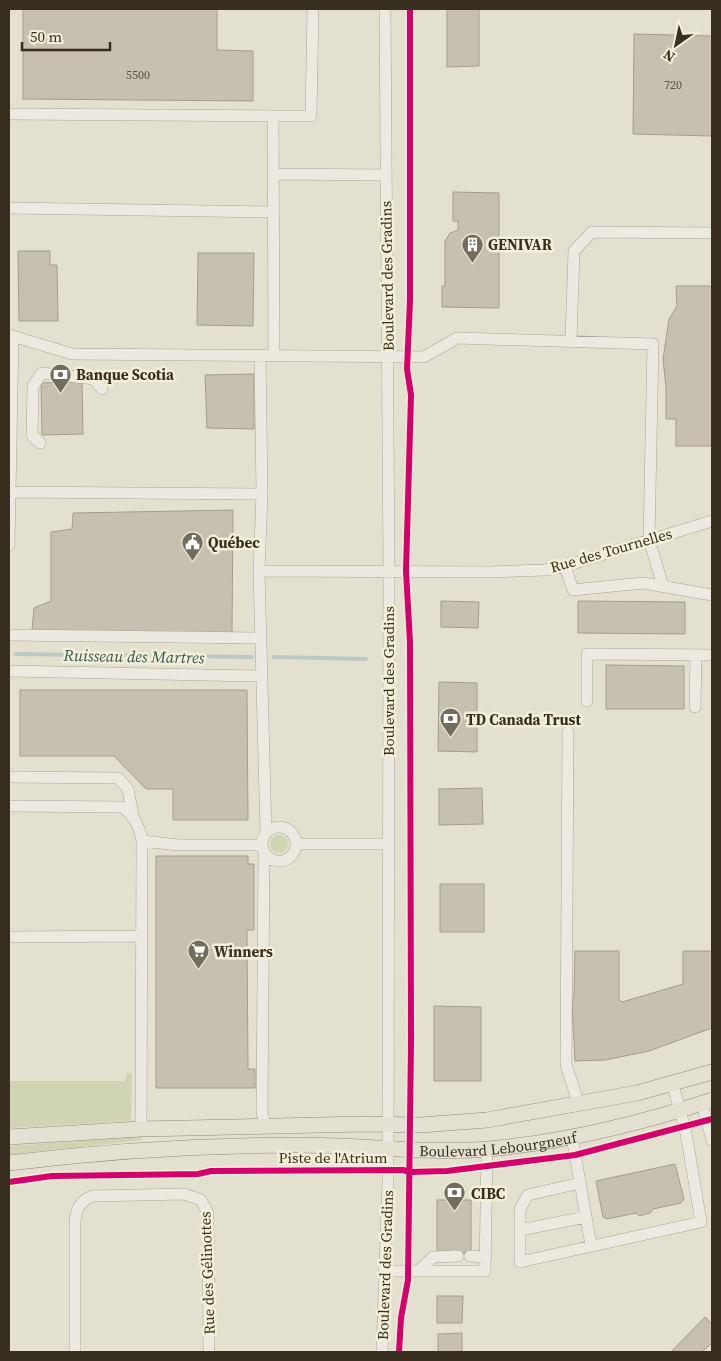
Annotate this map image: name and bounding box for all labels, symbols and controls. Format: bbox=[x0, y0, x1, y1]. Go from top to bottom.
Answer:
scale bar bbox=[22, 20, 110, 52]
north arrow bbox=[651, 20, 701, 70]
text: 50 m bbox=[30, 26, 62, 47]
text: N bbox=[659, 45, 679, 67]
house number: 5500 bbox=[126, 67, 150, 83]
house number: 720 bbox=[664, 77, 682, 93]
street label: Boulevard des Gradins bbox=[375, 201, 399, 351]
building icon: GENIVAR bbox=[460, 232, 484, 263]
place label: GENIVAR bbox=[488, 234, 553, 255]
bank icon: Banque Scotia bbox=[48, 362, 72, 393]
place label: Banque Scotia bbox=[76, 364, 175, 385]
street label: Rue des Tournelles bbox=[548, 523, 674, 577]
public building icon: Québec bbox=[180, 530, 204, 561]
place label: Québec bbox=[208, 532, 260, 553]
street label: Boulevard des Gradins bbox=[378, 606, 399, 756]
water label: Ruisseau des Martres bbox=[62, 644, 205, 668]
bank icon: TD Canada Trust bbox=[438, 707, 462, 738]
place label: TD Canada Trust bbox=[466, 709, 581, 730]
supermarket icon: Winners bbox=[186, 939, 210, 970]
place label: Winners bbox=[214, 941, 273, 962]
street label: Boulevard Lebourgneuf bbox=[419, 1126, 580, 1161]
street label: Piste de l'Atrium bbox=[279, 1147, 388, 1168]
bank icon: CIBC bbox=[443, 1181, 467, 1212]
place label: CIBC bbox=[471, 1183, 505, 1204]
street label: Boulevard des Gradins bbox=[372, 1190, 398, 1340]
street label: Rue des Gélinottes bbox=[194, 1211, 220, 1335]

